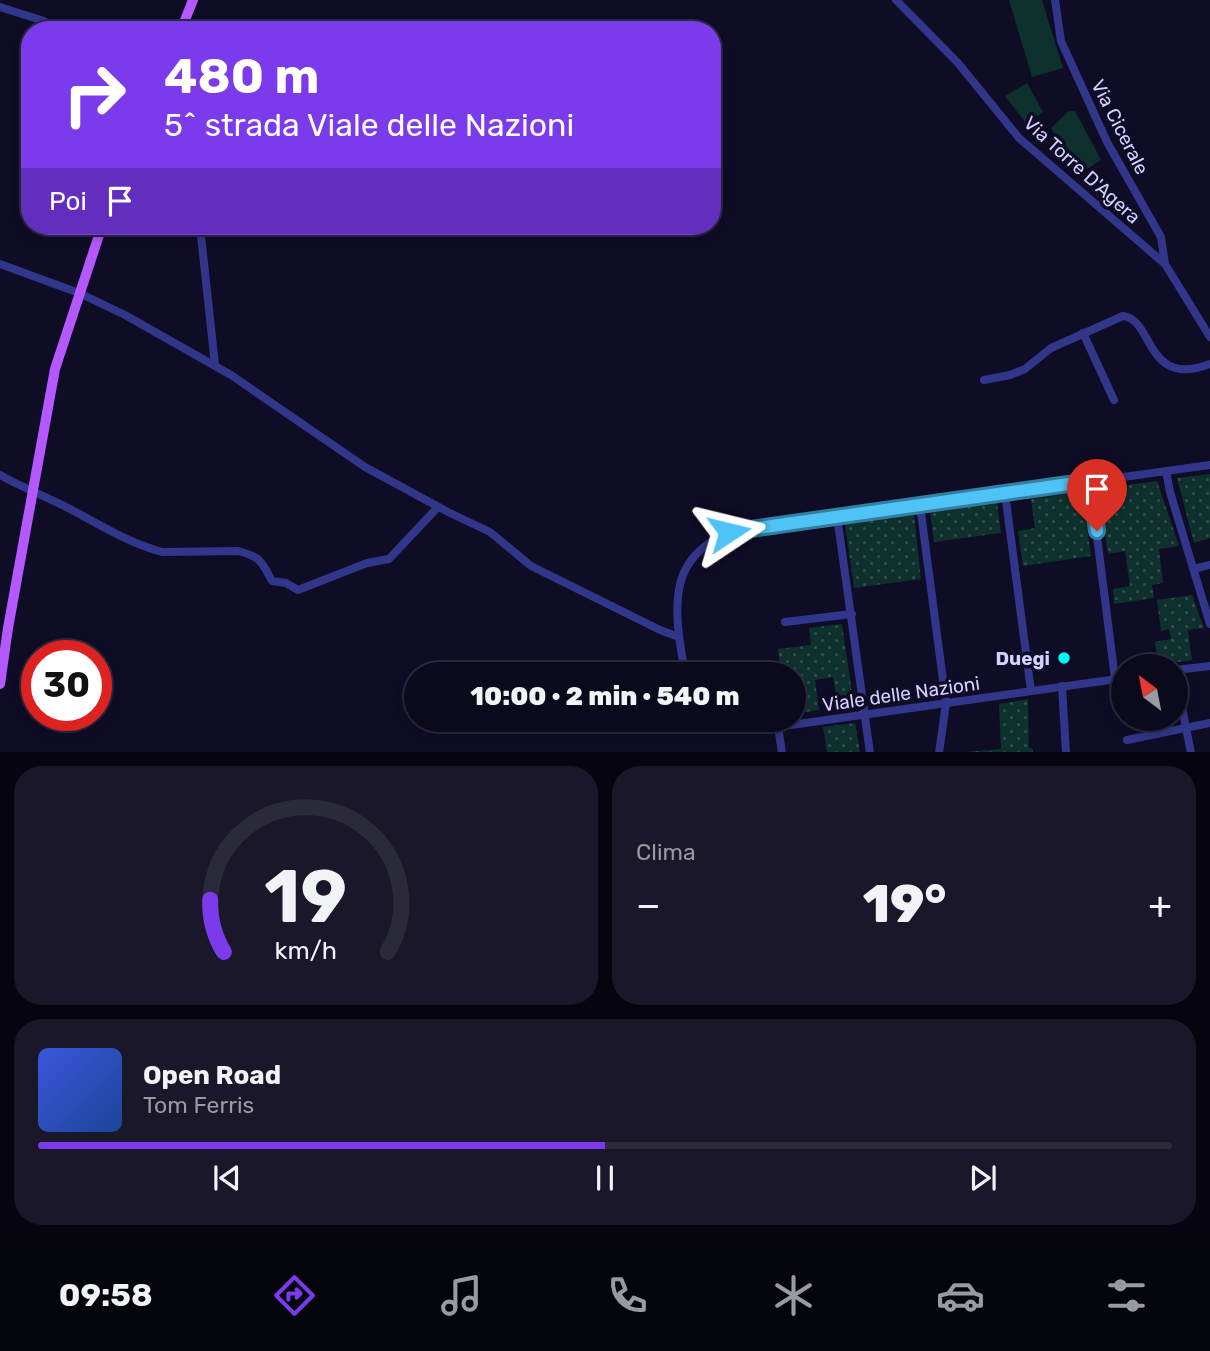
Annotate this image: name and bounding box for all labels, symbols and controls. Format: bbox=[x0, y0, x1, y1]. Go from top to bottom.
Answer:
text: 480 m bbox=[164, 47, 319, 105]
icon: right bbox=[49, 49, 140, 140]
street label: Via Cicerale bbox=[1086, 76, 1154, 178]
text: 5^ strada Viale delle Nazioni bbox=[164, 106, 574, 144]
street label: Via Torre D'Agera bbox=[1019, 111, 1145, 229]
icon: arrive bbox=[101, 182, 139, 220]
text: Poi bbox=[49, 186, 87, 217]
pin bbox=[1067, 459, 1127, 531]
icon: arrive bbox=[1078, 470, 1116, 508]
position arrow bbox=[692, 495, 766, 569]
speed limit sign: 30 bbox=[21, 640, 112, 731]
place label: Duegi bbox=[995, 647, 1050, 670]
marker: Duegi bbox=[1056, 650, 1072, 666]
north arrow bbox=[1111, 654, 1188, 732]
map controls bbox=[1111, 654, 1188, 731]
street label: Viale delle Nazioni bbox=[821, 672, 981, 716]
text: 10:00 · 2 min · 540 m bbox=[470, 681, 740, 712]
text: Clima bbox=[636, 838, 696, 866]
text: 19 bbox=[265, 854, 347, 940]
text: 19° bbox=[863, 873, 946, 935]
text: − bbox=[636, 882, 661, 928]
text: + bbox=[1148, 882, 1172, 928]
text: km/h bbox=[275, 935, 337, 964]
text: Open Road bbox=[143, 1060, 281, 1091]
text: Tom Ferris bbox=[143, 1091, 254, 1119]
icon: previous bbox=[208, 1159, 246, 1197]
icon: pause bbox=[586, 1159, 624, 1197]
icon: next bbox=[964, 1159, 1002, 1197]
icon: directions bbox=[270, 1271, 319, 1320]
icon: music bbox=[437, 1271, 486, 1320]
icon: phone bbox=[603, 1271, 652, 1320]
icon: climate bbox=[769, 1271, 818, 1320]
icon: car bbox=[936, 1271, 985, 1320]
icon: filters bbox=[1102, 1271, 1151, 1320]
text: 09:58 bbox=[59, 1276, 153, 1314]

